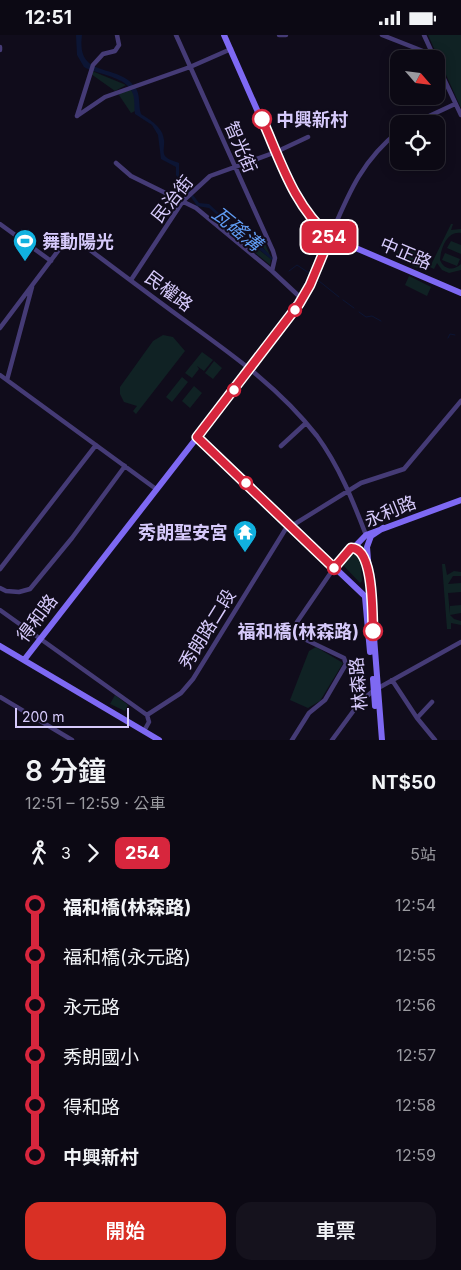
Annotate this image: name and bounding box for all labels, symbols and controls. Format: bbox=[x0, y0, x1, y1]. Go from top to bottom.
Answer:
text: 12:51 bbox=[25, 6, 72, 29]
north arrow bbox=[390, 50, 445, 105]
map controls bbox=[390, 50, 445, 170]
marker: 中興新村 bbox=[252, 109, 272, 129]
place label: 中興新村 bbox=[276, 109, 348, 130]
button: locate bbox=[390, 115, 445, 170]
street label: 智光街 bbox=[221, 118, 261, 176]
street label: 民治街 bbox=[147, 171, 197, 227]
water label: 瓦磘溝 bbox=[208, 202, 269, 258]
line badge: 254 bbox=[300, 221, 358, 253]
text: 254 bbox=[311, 226, 347, 247]
sports icon: 舞動陽光 bbox=[12, 228, 38, 262]
place label: 舞動陽光 bbox=[42, 231, 114, 252]
street label: 中正路 bbox=[377, 233, 435, 273]
street label: 民權路 bbox=[141, 266, 197, 316]
unlabelled marker bbox=[288, 303, 302, 317]
unlabelled marker bbox=[227, 383, 241, 397]
unlabelled marker bbox=[239, 476, 253, 490]
street label: 永利路 bbox=[361, 491, 419, 531]
temple icon: 秀朗聖安宮 bbox=[232, 519, 258, 553]
place label: 秀朗聖安宮 bbox=[138, 522, 228, 543]
unlabelled marker bbox=[327, 561, 341, 575]
street label: 秀朗路二段 bbox=[174, 585, 240, 673]
street label: 得和路 bbox=[12, 590, 62, 646]
place label: 福和橋(林森路) bbox=[237, 621, 359, 642]
marker: 福和橋(林森路) bbox=[363, 621, 383, 641]
street label: 林森路 bbox=[345, 656, 371, 712]
scale bar bbox=[15, 705, 129, 728]
text: 200 m bbox=[22, 708, 64, 725]
text: 8 分鐘 bbox=[25, 754, 106, 788]
text: NT$50 bbox=[371, 771, 436, 794]
text: 12:51 – 12:59 · 公車 bbox=[25, 793, 165, 813]
icon: walk bbox=[25, 839, 53, 867]
icon: forward bbox=[79, 839, 107, 867]
text: 254 bbox=[125, 842, 160, 863]
text: 3 bbox=[61, 843, 71, 863]
text: 5站 bbox=[410, 844, 436, 864]
text: 12:54 bbox=[395, 895, 436, 915]
text: 福和橋(林森路) bbox=[63, 896, 191, 919]
text: 12:55 bbox=[396, 945, 436, 965]
text: 福和橋(永元路) bbox=[63, 946, 191, 969]
text: 12:56 bbox=[395, 995, 436, 1015]
text: 永元路 bbox=[63, 996, 120, 1019]
text: 12:57 bbox=[396, 1045, 436, 1065]
text: 秀朗國小 bbox=[63, 1046, 139, 1069]
text: 12:58 bbox=[396, 1095, 436, 1115]
text: 得和路 bbox=[63, 1096, 120, 1119]
text: 12:59 bbox=[395, 1145, 436, 1165]
text: 中興新村 bbox=[63, 1146, 139, 1169]
button: 開始 bbox=[25, 1202, 226, 1260]
button: 車票 bbox=[236, 1202, 436, 1260]

